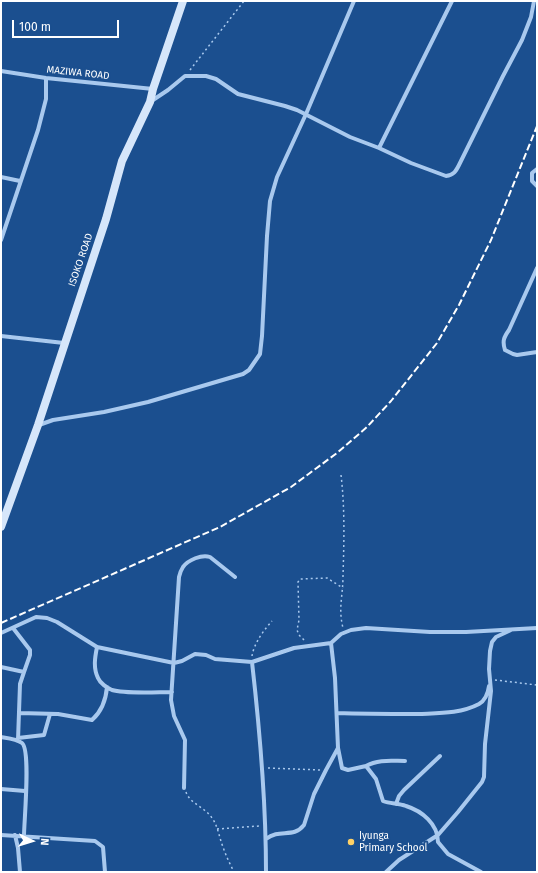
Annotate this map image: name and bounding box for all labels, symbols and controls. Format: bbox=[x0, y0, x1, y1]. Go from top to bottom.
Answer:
scale bar bbox=[14, 12, 121, 38]
text: 100 m bbox=[19, 20, 51, 34]
street label: MAZIWA ROAD bbox=[46, 64, 110, 82]
street label: ISOKO ROAD bbox=[66, 232, 96, 288]
north arrow bbox=[12, 821, 52, 861]
place label: Iyunga Primary School bbox=[359, 830, 427, 854]
marker: Iyunga Primary School bbox=[346, 837, 356, 847]
text: N bbox=[38, 838, 51, 846]

